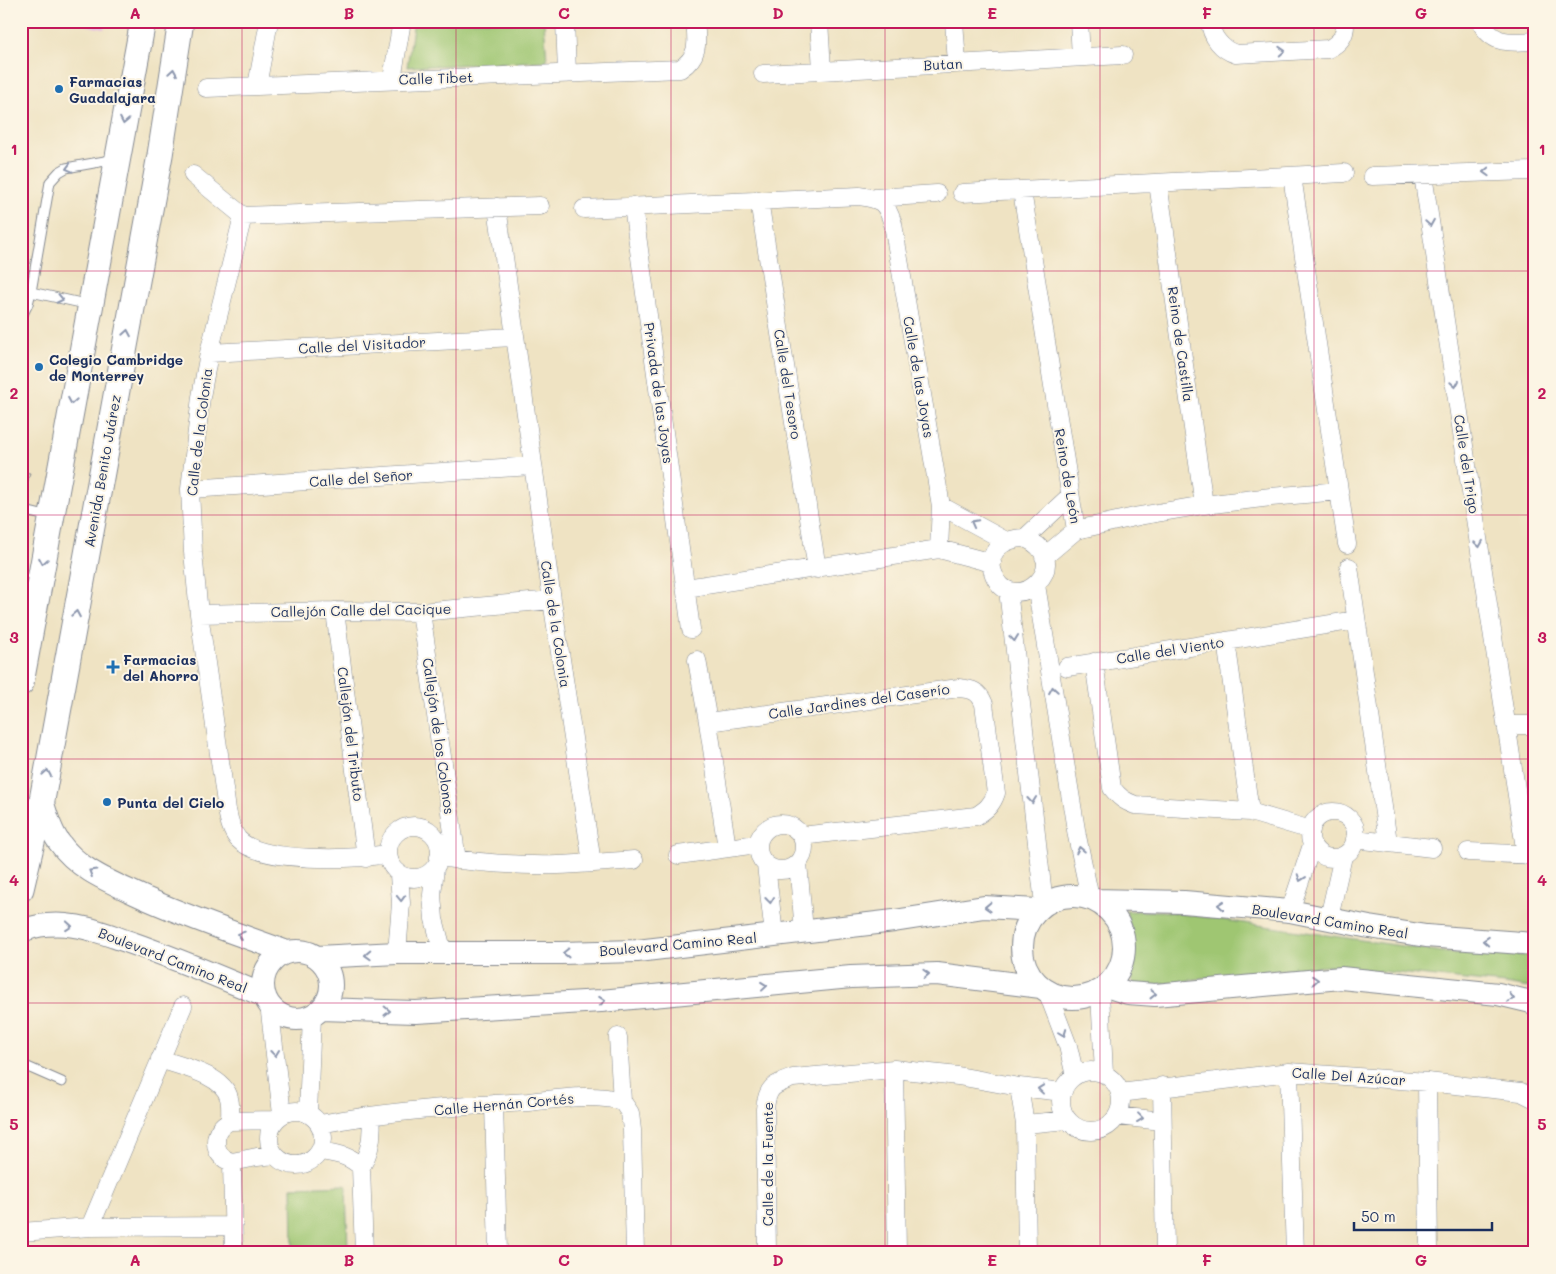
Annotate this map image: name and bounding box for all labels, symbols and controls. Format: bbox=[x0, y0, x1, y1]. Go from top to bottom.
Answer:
text: A bbox=[129, 2, 141, 23]
text: B bbox=[344, 2, 354, 23]
text: C bbox=[558, 2, 570, 23]
text: D bbox=[772, 2, 784, 23]
text: E bbox=[987, 2, 997, 23]
text: F bbox=[1202, 2, 1212, 23]
text: G bbox=[1415, 2, 1427, 23]
one-way arrow bbox=[1278, 46, 1286, 57]
street label: Butan bbox=[923, 53, 963, 75]
street label: Calle Tibet bbox=[398, 67, 474, 89]
one-way arrow bbox=[167, 68, 177, 76]
place label: Farmacias Guadalajara bbox=[69, 72, 156, 107]
marker: Farmacias Guadalajara bbox=[53, 83, 65, 95]
one-way arrow bbox=[119, 116, 130, 125]
text: 1 bbox=[10, 138, 18, 159]
text: 1 bbox=[1538, 138, 1546, 159]
one-way arrow bbox=[65, 163, 73, 173]
one-way arrow bbox=[1482, 167, 1490, 178]
one-way arrow bbox=[1425, 219, 1435, 227]
street label: Reino de Castilla bbox=[1164, 285, 1198, 403]
one-way arrow bbox=[56, 293, 65, 304]
street label: Calle de las Joyas bbox=[899, 315, 939, 439]
street label: Privada de las Joyas bbox=[640, 321, 678, 465]
street label: Calle del Tesoro bbox=[770, 328, 806, 440]
one-way arrow bbox=[121, 329, 132, 338]
street label: Calle del Visitador bbox=[298, 332, 426, 358]
place label: Colegio Cambridge de Monterrey bbox=[49, 350, 183, 385]
marker: Colegio Cambridge de Monterrey bbox=[33, 361, 45, 373]
street label: Calle de la Colonia bbox=[182, 367, 216, 497]
one-way arrow bbox=[1449, 379, 1459, 388]
text: 2 bbox=[10, 382, 19, 403]
text: 2 bbox=[1538, 382, 1547, 403]
street label: Avenida Benito Juárez bbox=[79, 393, 125, 549]
one-way arrow bbox=[68, 397, 78, 405]
street label: Calle del Trigo bbox=[1450, 413, 1484, 515]
street label: Reino de León bbox=[1050, 427, 1086, 525]
street label: Calle del Señor bbox=[308, 465, 414, 491]
one-way arrow bbox=[970, 519, 979, 529]
one-way arrow bbox=[1473, 541, 1484, 549]
one-way arrow bbox=[39, 556, 49, 565]
street label: Calle de la Colonia bbox=[537, 559, 575, 689]
street label: Callejón Calle del Cacique bbox=[271, 599, 451, 621]
one-way arrow bbox=[70, 609, 80, 618]
text: 3 bbox=[9, 626, 19, 647]
text: 3 bbox=[1537, 626, 1547, 647]
street label: Calle del Viento bbox=[1115, 632, 1225, 668]
one-way arrow bbox=[1008, 634, 1019, 642]
place label: Farmacias del Ahorro bbox=[123, 650, 199, 685]
street label: Callejón de los Colonos bbox=[419, 657, 459, 815]
marker: Farmacias del Ahorro bbox=[107, 661, 119, 673]
street label: Callejón del Tributo bbox=[333, 666, 369, 802]
street label: Calle Jardines del Caserío bbox=[767, 679, 951, 723]
one-way arrow bbox=[1049, 685, 1059, 694]
one-way arrow bbox=[41, 769, 51, 778]
place label: Punta del Cielo bbox=[117, 793, 225, 812]
marker: Punta del Cielo bbox=[101, 796, 113, 808]
one-way arrow bbox=[1026, 796, 1037, 804]
one-way arrow bbox=[1075, 846, 1086, 854]
text: 4 bbox=[9, 869, 19, 890]
one-way arrow bbox=[88, 869, 97, 879]
text: 4 bbox=[1537, 869, 1547, 890]
one-way arrow bbox=[1297, 874, 1307, 882]
one-way arrow bbox=[395, 894, 406, 902]
one-way arrow bbox=[764, 896, 775, 904]
street label: Boulevard Camino Real bbox=[1251, 899, 1409, 943]
one-way arrow bbox=[1217, 900, 1225, 911]
one-way arrow bbox=[984, 902, 992, 912]
one-way arrow bbox=[65, 920, 73, 931]
street label: Boulevard Camino Real bbox=[96, 923, 250, 997]
street label: Boulevard Camino Real bbox=[599, 928, 757, 960]
one-way arrow bbox=[237, 931, 246, 941]
one-way arrow bbox=[1482, 935, 1490, 946]
one-way arrow bbox=[562, 948, 570, 958]
one-way arrow bbox=[364, 949, 372, 960]
one-way arrow bbox=[922, 969, 930, 979]
one-way arrow bbox=[1312, 975, 1320, 986]
one-way arrow bbox=[760, 981, 768, 992]
one-way arrow bbox=[1150, 989, 1158, 999]
one-way arrow bbox=[1507, 992, 1515, 1002]
one-way arrow bbox=[598, 996, 606, 1007]
one-way arrow bbox=[384, 1006, 391, 1016]
one-way arrow bbox=[1057, 1028, 1067, 1037]
one-way arrow bbox=[269, 1049, 280, 1057]
street label: Calle Del Azúcar bbox=[1291, 1063, 1407, 1089]
one-way arrow bbox=[1037, 1084, 1045, 1095]
street label: Calle Hernán Cortés bbox=[433, 1088, 575, 1120]
street label: Calle de la Fuente bbox=[758, 1102, 777, 1226]
one-way arrow bbox=[1136, 1112, 1144, 1123]
text: 5 bbox=[9, 1113, 19, 1134]
text: 5 bbox=[1537, 1113, 1547, 1134]
scale bar bbox=[1354, 1199, 1491, 1231]
text: 50 m bbox=[1361, 1206, 1396, 1226]
text: A bbox=[129, 1249, 141, 1270]
text: B bbox=[344, 1249, 354, 1270]
text: C bbox=[558, 1249, 570, 1270]
text: D bbox=[772, 1249, 784, 1270]
text: E bbox=[987, 1249, 997, 1270]
text: F bbox=[1202, 1249, 1212, 1270]
text: G bbox=[1415, 1249, 1427, 1270]

